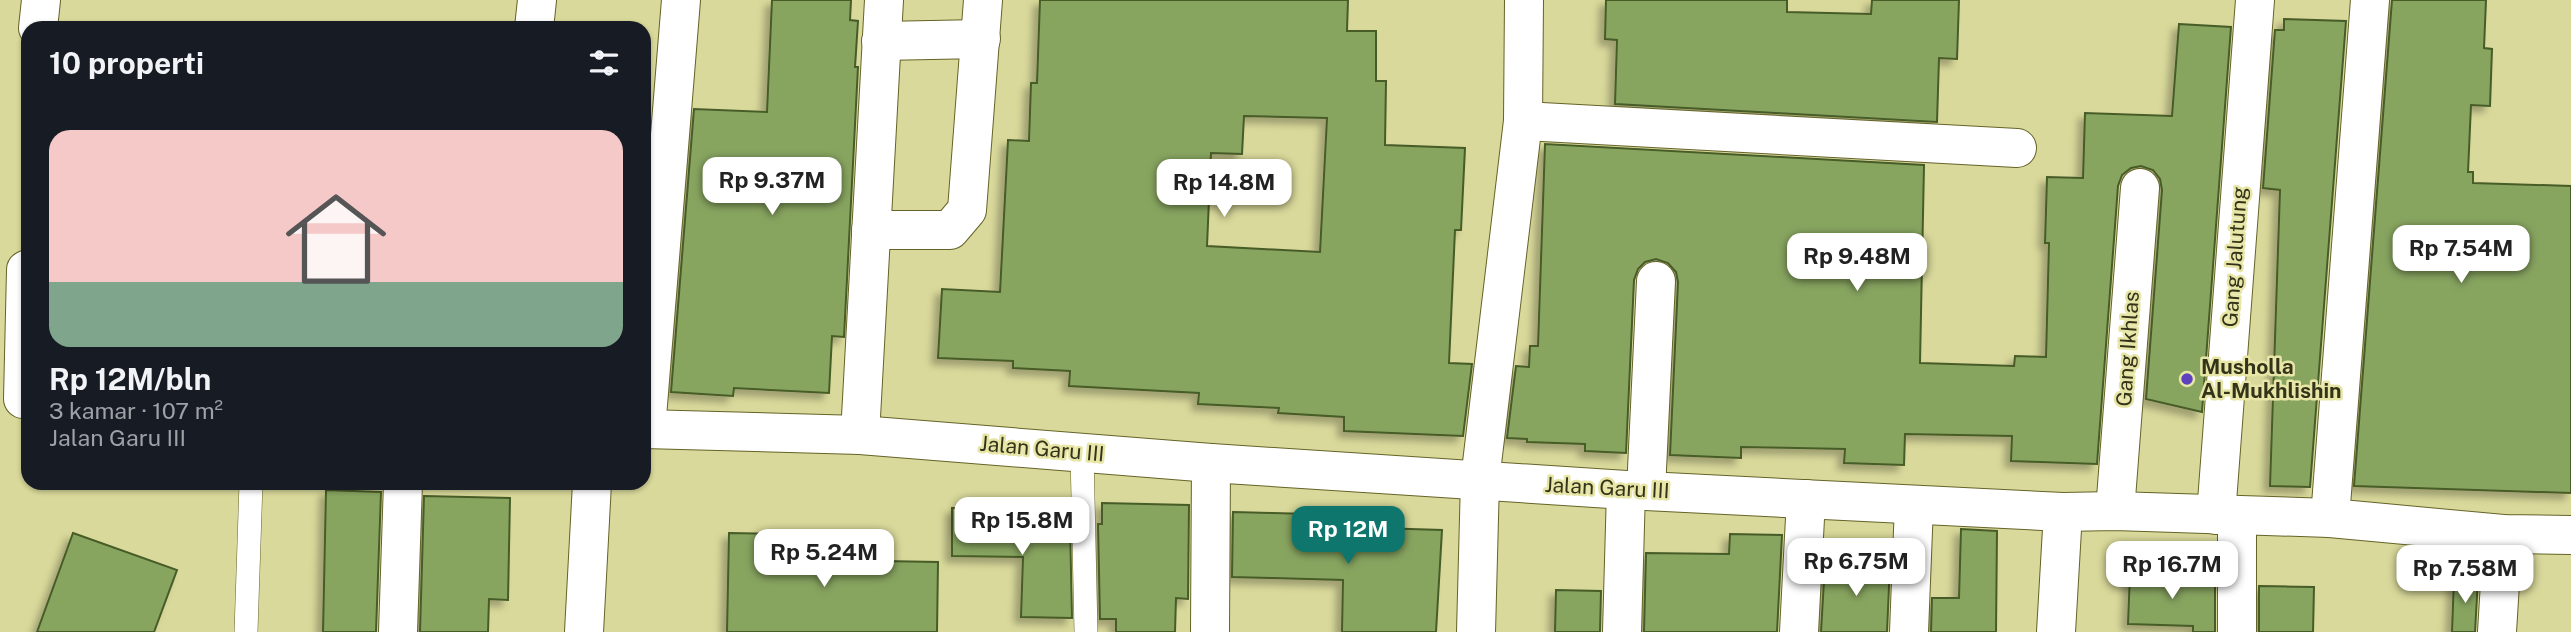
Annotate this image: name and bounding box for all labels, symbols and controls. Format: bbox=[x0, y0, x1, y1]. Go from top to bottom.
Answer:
icon: filters bbox=[585, 44, 623, 82]
text: 10 properti bbox=[49, 45, 204, 81]
pin: Rp 9.37M bbox=[700, 158, 844, 217]
pin: Rp 14.8M bbox=[1152, 160, 1296, 219]
text: Rp 9.37M bbox=[719, 166, 825, 193]
text: Rp 14.8M bbox=[1173, 168, 1275, 195]
icon: home bbox=[273, 176, 399, 302]
street label: Gang Jalutung bbox=[2217, 186, 2252, 328]
pin: Rp 7.54M bbox=[2389, 226, 2533, 285]
pin: Rp 9.48M bbox=[1785, 233, 1929, 293]
text: Rp 7.54M bbox=[2409, 234, 2513, 261]
text: Rp 9.48M bbox=[1803, 242, 1911, 269]
street label: Gang Ikhlas bbox=[2111, 290, 2144, 407]
place label: Musholla Al-Mukhlishin bbox=[2201, 354, 2342, 403]
text: Rp 12M/bln bbox=[49, 361, 211, 397]
marker: Musholla Al-Mukhlishin bbox=[2179, 371, 2195, 387]
text: 3 kamar · 107 m² bbox=[49, 397, 223, 424]
text: Jalan Garu III bbox=[49, 424, 186, 451]
street label: Jalan Garu III bbox=[979, 431, 1105, 466]
street label: Jalan Garu III bbox=[1544, 472, 1670, 503]
pin: Rp 15.8M bbox=[950, 498, 1094, 557]
text: Rp 15.8M bbox=[970, 506, 1074, 533]
pin: Rp 12M bbox=[1291, 506, 1405, 566]
text: Rp 12M bbox=[1308, 515, 1388, 542]
pin: Rp 5.24M bbox=[752, 530, 896, 589]
text: Rp 5.24M bbox=[770, 538, 878, 565]
pin: Rp 6.75M bbox=[1784, 538, 1928, 598]
pin: Rp 16.7M bbox=[2100, 542, 2244, 601]
pin: Rp 7.58M bbox=[2393, 546, 2537, 605]
text: Rp 6.75M bbox=[1803, 547, 1909, 574]
text: Rp 16.7M bbox=[2122, 550, 2222, 577]
text: Rp 7.58M bbox=[2412, 554, 2518, 581]

